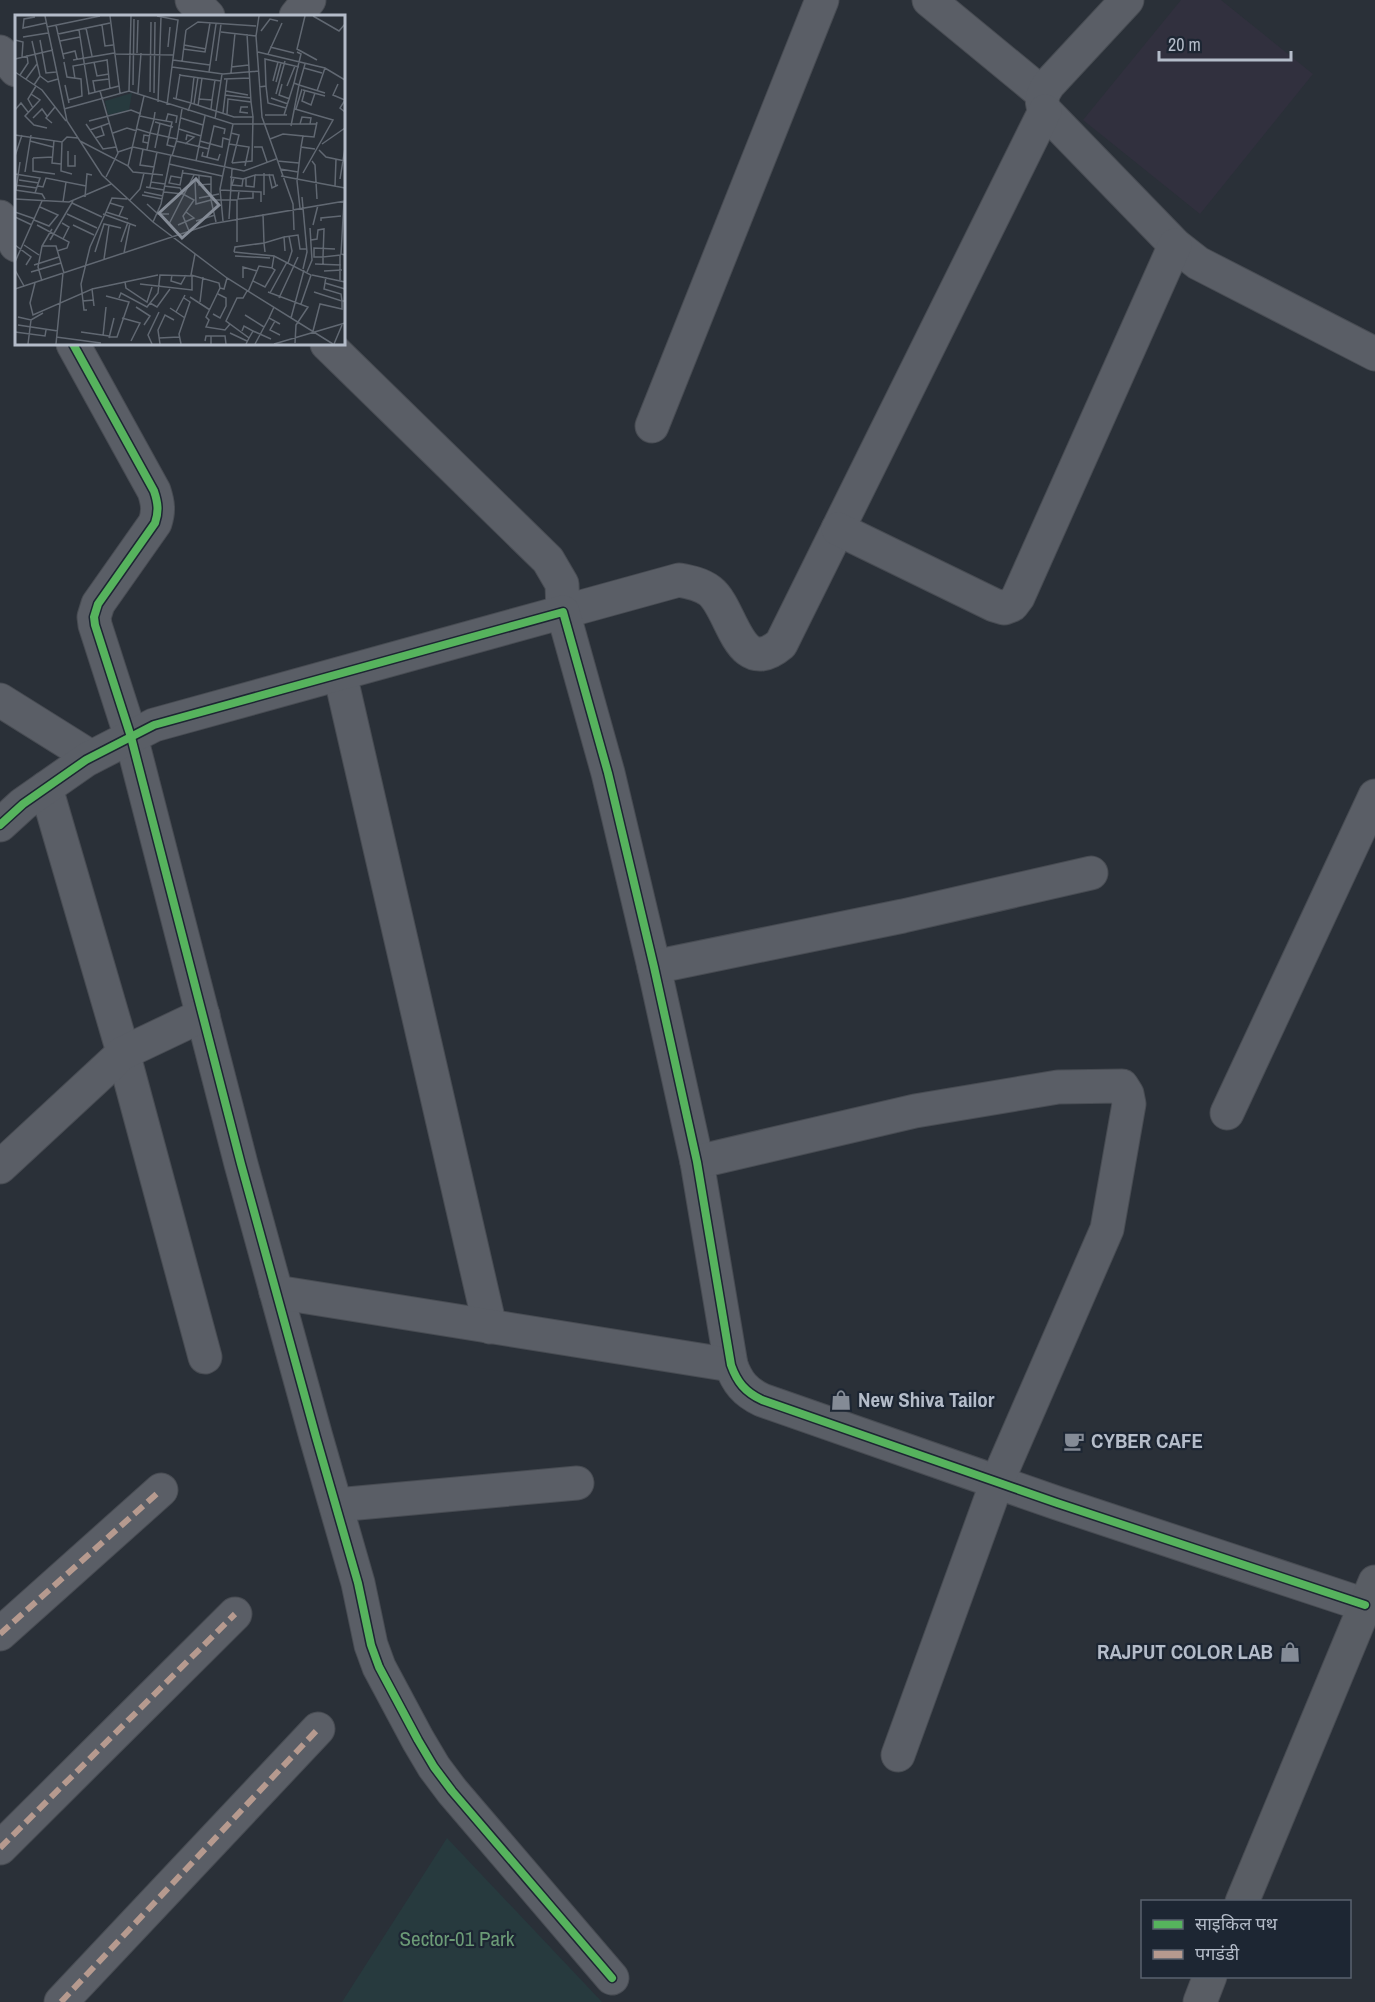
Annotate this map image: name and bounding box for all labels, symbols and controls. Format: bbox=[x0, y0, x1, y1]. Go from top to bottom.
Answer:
inset map bbox=[15, 15, 345, 345]
scale bar bbox=[1159, 24, 1291, 62]
text: 20 m bbox=[1168, 32, 1201, 57]
place label: New Shiva Tailor bbox=[858, 1385, 995, 1414]
shop icon: New Shiva Tailor bbox=[829, 1388, 853, 1412]
place label: CYBER CAFE bbox=[1091, 1426, 1203, 1455]
cafe icon: CYBER CAFE bbox=[1062, 1429, 1086, 1453]
place label: RAJPUT COLOR LAB bbox=[1097, 1637, 1273, 1666]
shop icon: RAJPUT COLOR LAB bbox=[1278, 1640, 1302, 1664]
legend bbox=[1141, 1900, 1351, 1978]
text: साइकिल पथ bbox=[1195, 1911, 1278, 1936]
park label: Sector-01 Park bbox=[400, 1924, 515, 1953]
text: पगडंडी bbox=[1195, 1941, 1240, 1966]

